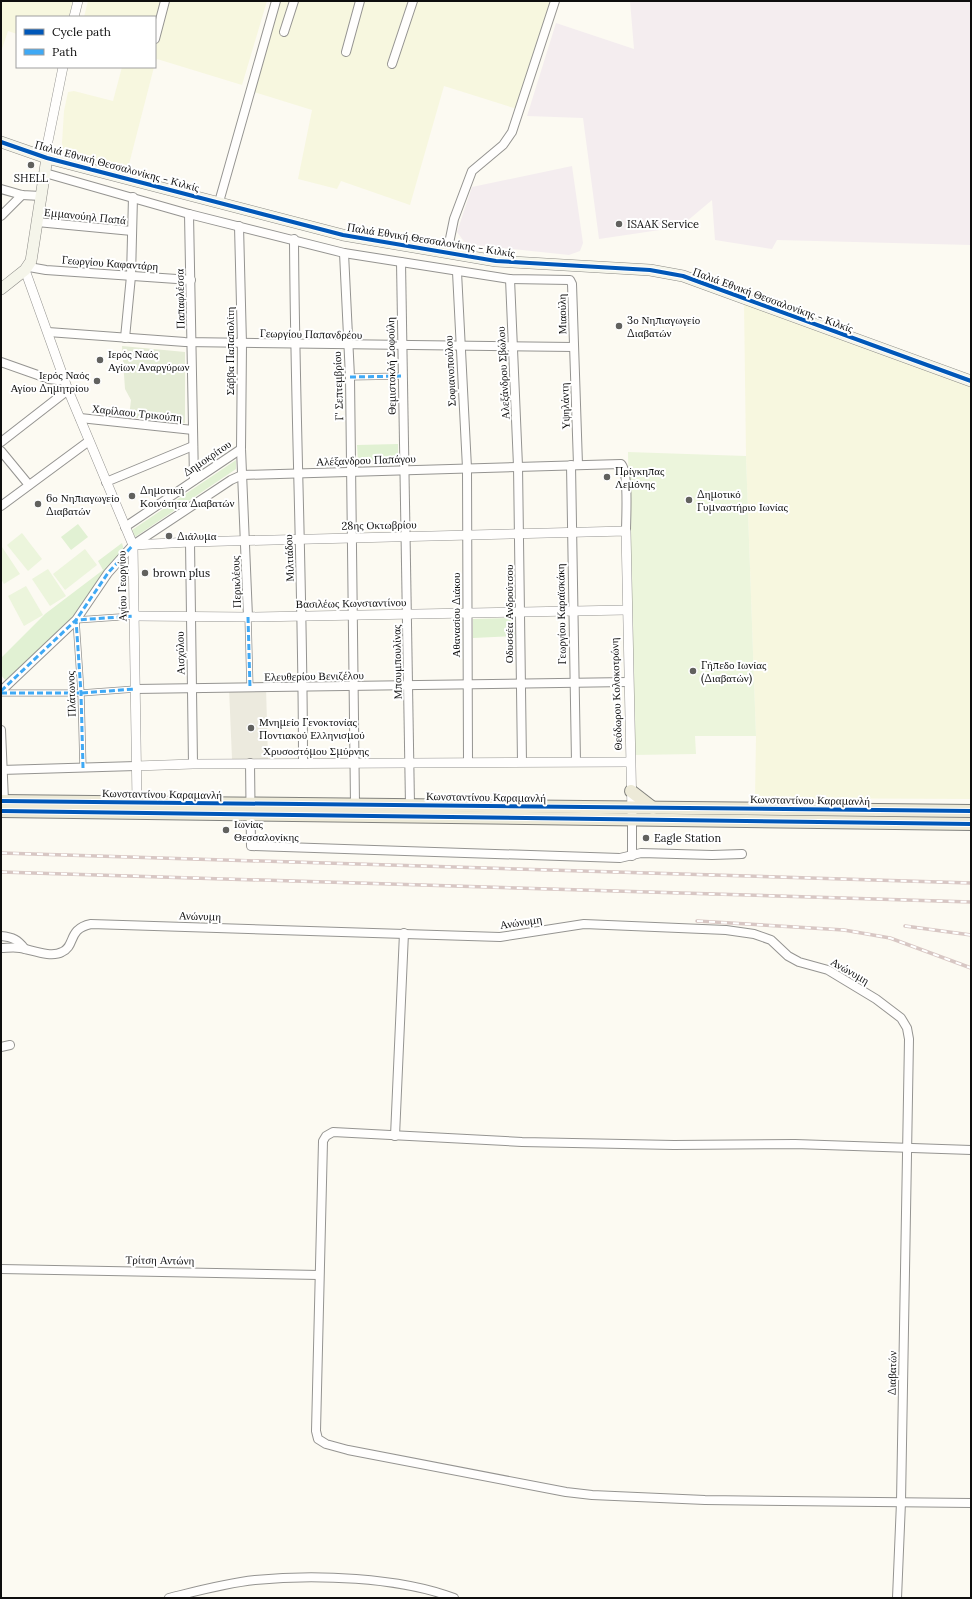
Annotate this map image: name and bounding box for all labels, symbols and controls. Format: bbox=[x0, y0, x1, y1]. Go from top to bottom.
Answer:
legend bbox=[16, 16, 156, 68]
text: Cycle path bbox=[52, 24, 111, 39]
text: Path bbox=[52, 44, 77, 59]
street label: Παλιά Εθνική Θεσσαλονίκης - Κιλκίς bbox=[33, 137, 201, 195]
marker: SHELL bbox=[26, 160, 36, 170]
place label: SHELL bbox=[14, 171, 49, 185]
street label: Εμμανούηλ Παπά bbox=[43, 205, 127, 227]
place label: ISAAK Service bbox=[627, 217, 699, 231]
marker: ISAAK Service bbox=[614, 219, 624, 229]
street label: Παλιά Εθνική Θεσσαλονίκης - Κιλκίς bbox=[346, 220, 517, 260]
street label: Γεωργίου Καφαντάρη bbox=[61, 253, 159, 273]
street label: Παλιά Εθνική Θεσσαλονίκης - Κιλκίς bbox=[691, 264, 856, 336]
street label: Παπαφλέσσα bbox=[172, 269, 188, 329]
street label: Μιαούλη bbox=[555, 293, 569, 334]
street label: Σάββα Παπαπολίτη bbox=[223, 306, 237, 395]
place label: 3ο Νηπιαγωγείο Διαβατών bbox=[627, 313, 701, 340]
street label: Θεμιστοκλή Σοφούλη bbox=[383, 317, 399, 415]
marker: 3ο Νηπιαγωγείο Διαβατών bbox=[614, 321, 624, 331]
street label: Γεωργίου Παπανδρέου bbox=[260, 326, 363, 342]
street label: Αλεξάνδρου Σβώλου bbox=[494, 326, 512, 420]
street label: Σοφιανοπούλου bbox=[441, 335, 459, 407]
place label: Ιερός Ναός Αγίων Αναργύρων bbox=[108, 347, 190, 374]
street label: Γ' Σεπτεμβρίου bbox=[330, 351, 346, 421]
marker: Ιερός Ναός Αγίων Αναργύρων bbox=[95, 355, 105, 365]
place label: Ιερός Ναός Αγίου Δημητρίου bbox=[10, 368, 90, 395]
marker: Ιερός Ναός Αγίου Δημητρίου bbox=[92, 376, 102, 386]
street label: Υψηλάντη bbox=[557, 382, 573, 430]
street label: Χαρίλαου Τρικούπη bbox=[91, 401, 183, 425]
street label: Δημοκρίτου bbox=[180, 436, 234, 479]
street label: Αλέξανδρου Παπάγου bbox=[316, 451, 417, 469]
place label: Πρίγκηπας Λεμόνης bbox=[615, 464, 665, 491]
marker: Πρίγκηπας Λεμόνης bbox=[602, 472, 612, 482]
place label: Δημοτική Κοινότητα Διαβατών bbox=[140, 483, 235, 510]
place label: Δημοτικό Γυμναστήριο Ιωνίας bbox=[697, 487, 789, 514]
place label: 6ο Νηπιαγωγείο Διαβατών bbox=[46, 491, 120, 518]
marker: Δημοτική Κοινότητα Διαβατών bbox=[127, 491, 137, 501]
marker: Δημοτικό Γυμναστήριο Ιωνίας bbox=[684, 495, 694, 505]
marker: 6ο Νηπιαγωγείο Διαβατών bbox=[33, 499, 43, 509]
street label: 28ης Οκτωβρίου bbox=[341, 517, 417, 533]
place label: Διάλυμα bbox=[177, 529, 217, 543]
marker: Διάλυμα bbox=[164, 531, 174, 541]
street label: Μιλτιάδου bbox=[281, 534, 297, 582]
street label: Αγίου Γεωργίου bbox=[114, 550, 130, 622]
street label: Περικλέους bbox=[228, 555, 244, 608]
street label: Γεωργίου Καραϊσκάκη bbox=[553, 563, 569, 665]
street label: Οδυσσέα Ανδρούτσου bbox=[502, 564, 516, 663]
place label: brown plus bbox=[153, 566, 210, 580]
marker: brown plus bbox=[140, 568, 150, 578]
street label: Αθανασίου Διάκου bbox=[449, 572, 463, 658]
street label: Βασιλέως Κωνσταντίνου bbox=[296, 595, 407, 611]
street label: Μπουμπουλίνας bbox=[389, 624, 405, 699]
street label: Αισχύλου bbox=[173, 631, 187, 675]
street label: Θεόδωρου Κολοκοτρώνη bbox=[607, 637, 625, 751]
place label: Γήπεδο Ιωνίας (Διαβατών) bbox=[701, 658, 767, 686]
marker: Γήπεδο Ιωνίας (Διαβατών) bbox=[688, 666, 698, 676]
street label: Ελευθερίου Βενιζέλου bbox=[264, 668, 364, 684]
street label: Πλάτωνος bbox=[63, 670, 79, 717]
place label: Μνημείο Γενοκτονίας Ποντιακού Ελληνισμού bbox=[259, 715, 365, 742]
marker: Μνημείο Γενοκτονίας Ποντιακού Ελληνισμού bbox=[246, 723, 256, 733]
street label: Χρυσοστόμου Σμύρνης bbox=[263, 744, 370, 758]
street label: Κωνσταντίνου Καραμανλή bbox=[102, 786, 222, 802]
street label: Κωνσταντίνου Καραμανλή bbox=[426, 789, 546, 805]
street label: Κωνσταντίνου Καραμανλή bbox=[750, 792, 870, 808]
place label: Ιωνίας Θεσσαλονίκης bbox=[234, 817, 299, 844]
marker: Ιωνίας Θεσσαλονίκης bbox=[221, 825, 231, 835]
place label: Eagle Station bbox=[654, 831, 722, 845]
marker: Eagle Station bbox=[641, 833, 651, 843]
street label: Ανώνυμη bbox=[179, 908, 222, 924]
street label: Ανώνυμη bbox=[499, 912, 543, 932]
street label: Ανώνυμη bbox=[828, 954, 872, 988]
street label: Τρίτση Αντώνη bbox=[126, 1252, 195, 1268]
street label: Διαβατών bbox=[885, 1351, 899, 1395]

